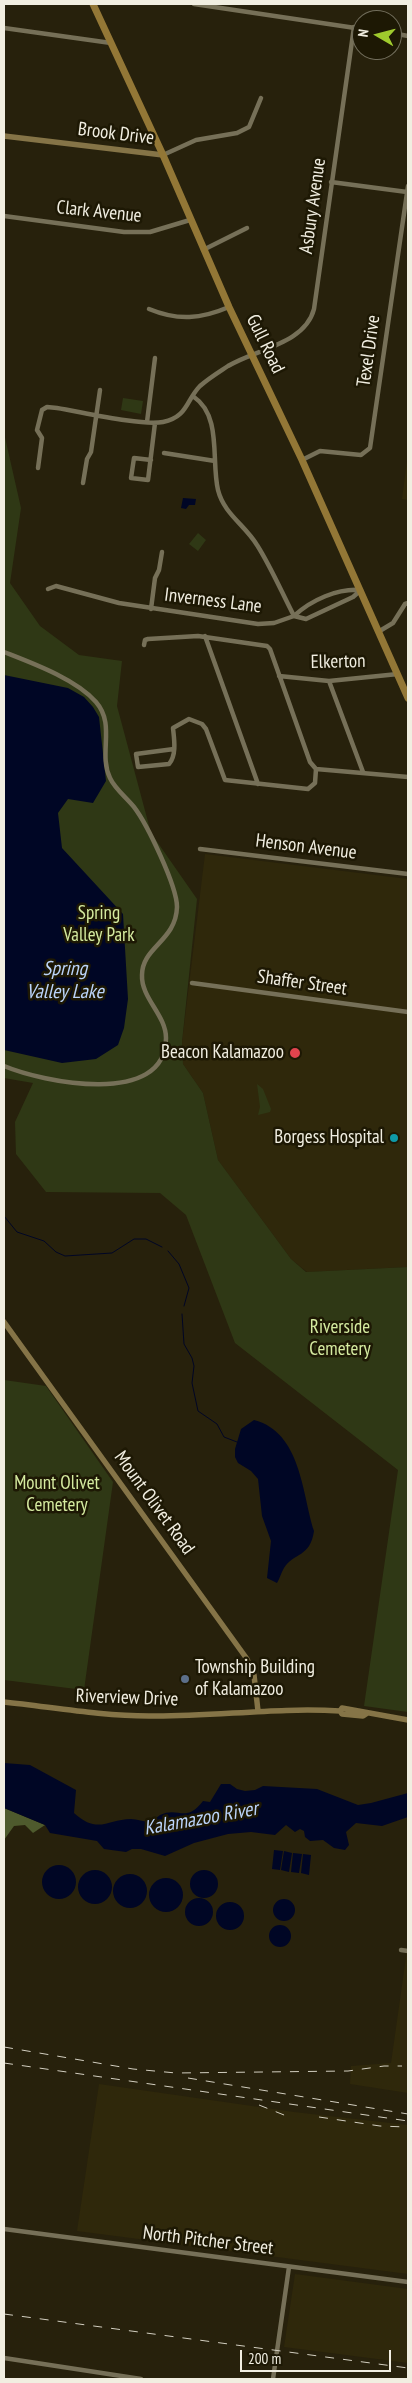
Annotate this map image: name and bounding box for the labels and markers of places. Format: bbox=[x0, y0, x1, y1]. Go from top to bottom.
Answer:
place label: Beacon Kalamazoo bbox=[161, 1042, 284, 1064]
marker: Beacon Kalamazoo bbox=[288, 1046, 302, 1060]
place label: Borgess Hospital bbox=[274, 1127, 384, 1149]
marker: Borgess Hospital bbox=[388, 1132, 400, 1144]
place label: Township Building of Kalamazoo bbox=[195, 1657, 315, 1701]
marker: Township Building of Kalamazoo bbox=[179, 1673, 191, 1685]

